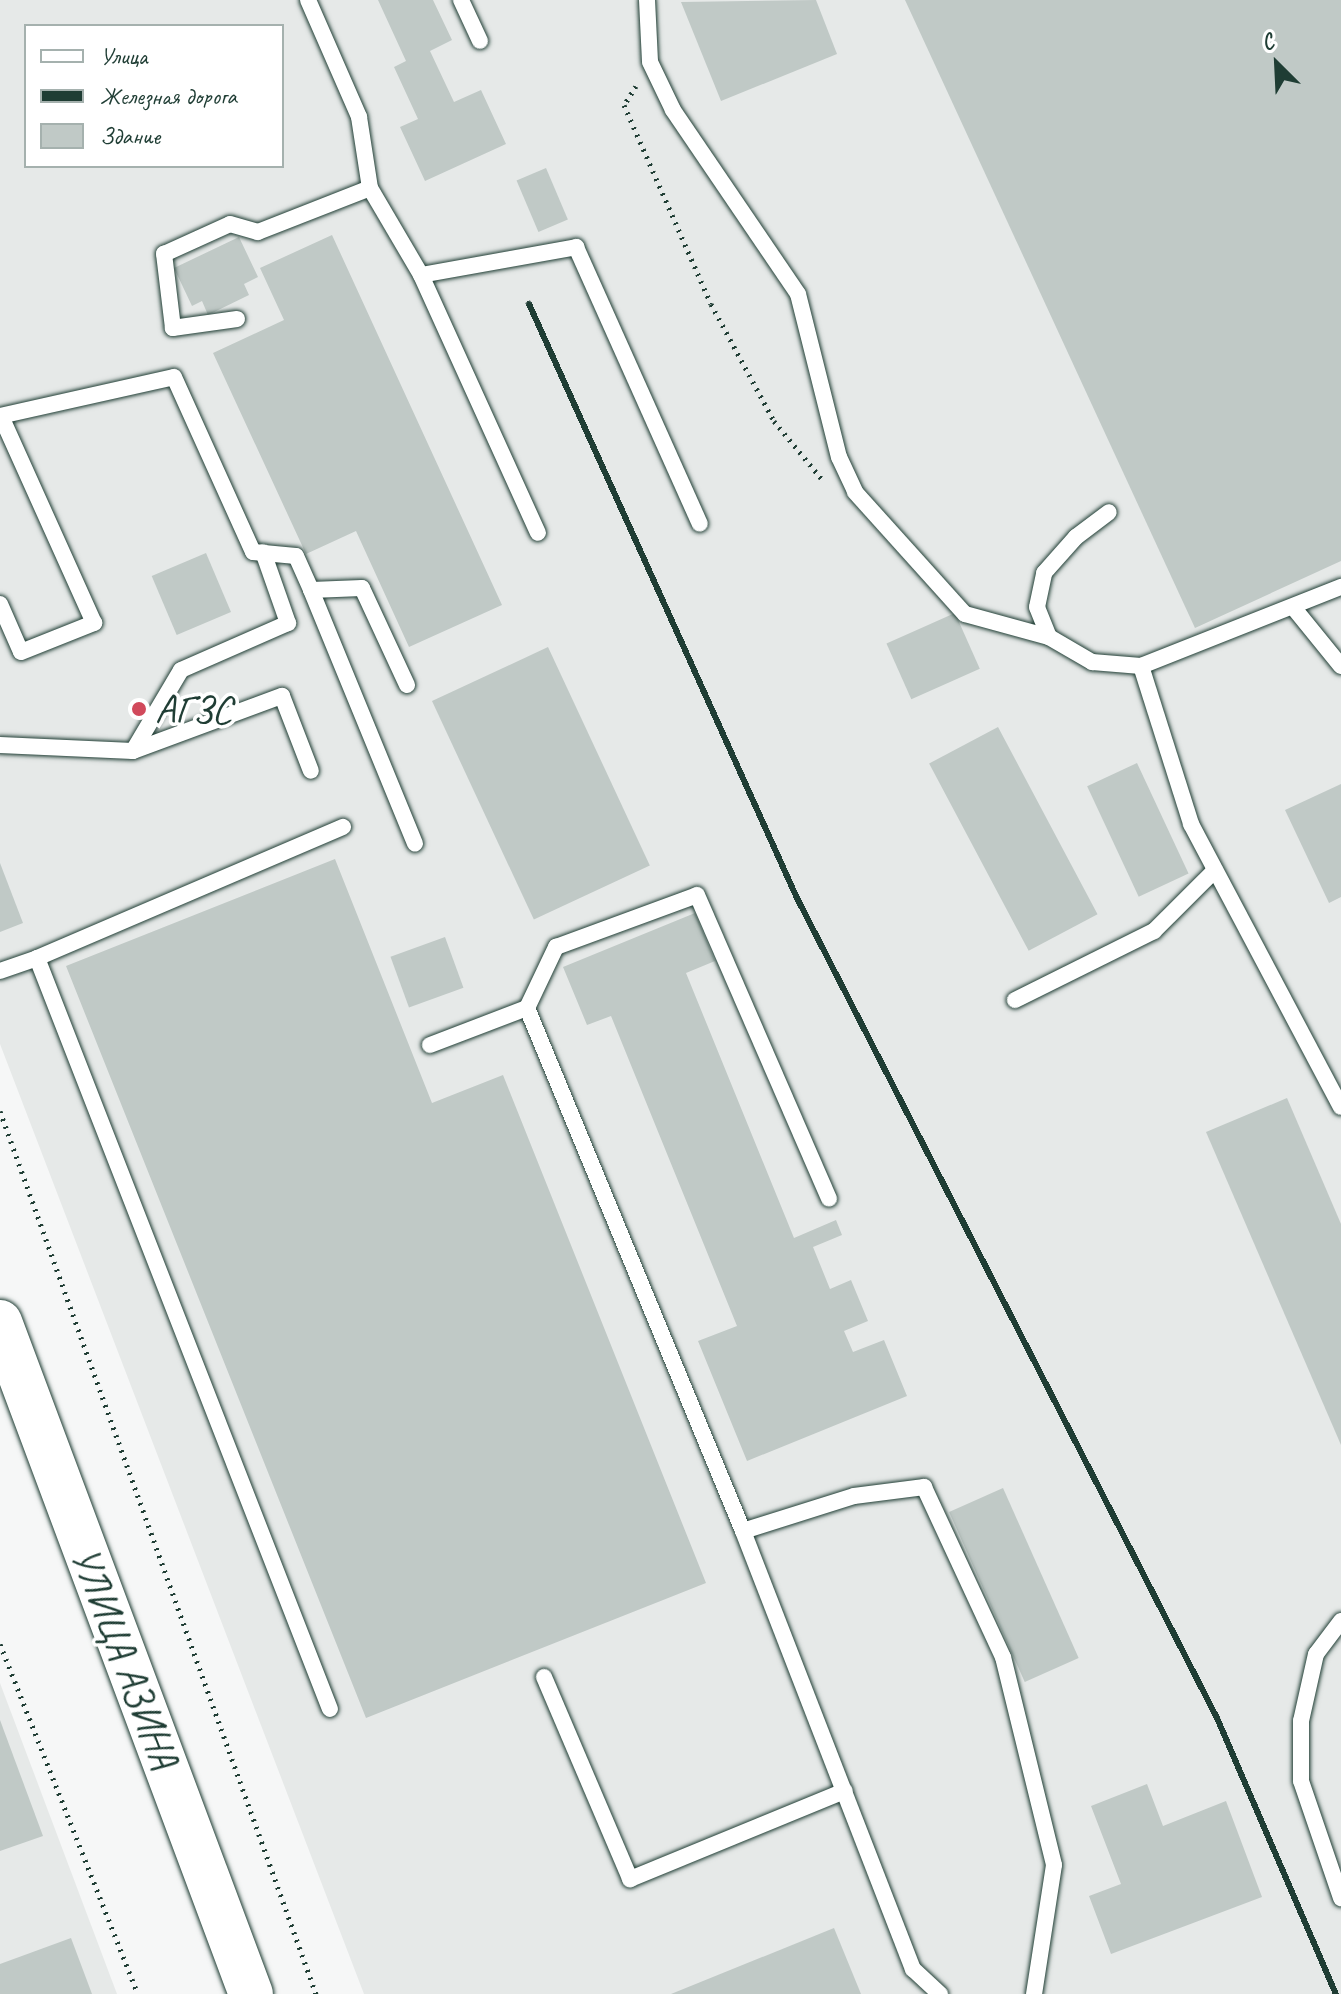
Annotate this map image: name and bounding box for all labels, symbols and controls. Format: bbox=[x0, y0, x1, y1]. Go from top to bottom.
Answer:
legend bbox=[24, 24, 284, 168]
north arrow bbox=[1237, 24, 1317, 104]
text: С bbox=[1257, 27, 1278, 57]
text: Улица bbox=[100, 41, 148, 71]
text: Железная дорога bbox=[100, 81, 237, 111]
text: Здание bbox=[100, 121, 160, 151]
place label: АГЗС bbox=[155, 685, 231, 733]
marker: АГЗС bbox=[130, 700, 148, 718]
street label: УЛИЦА АЗИНА bbox=[61, 1540, 189, 1776]

